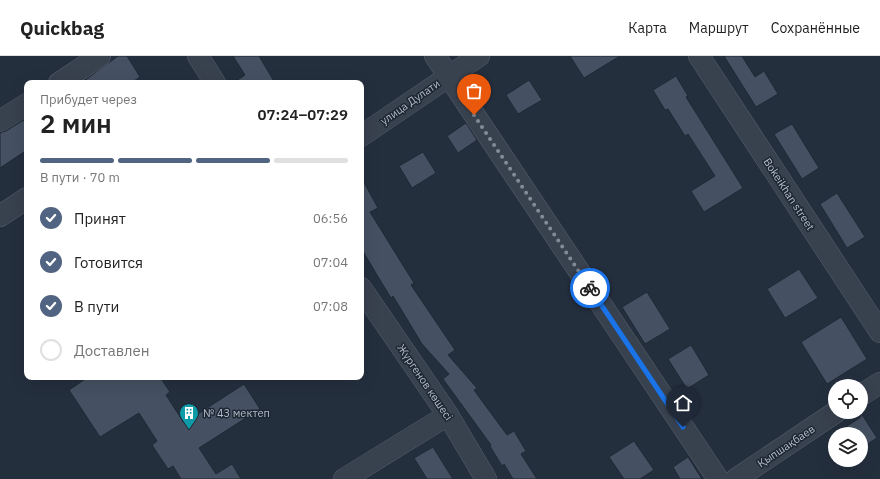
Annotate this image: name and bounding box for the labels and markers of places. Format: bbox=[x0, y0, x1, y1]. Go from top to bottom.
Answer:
pin bbox=[457, 74, 491, 115]
pin bbox=[666, 386, 700, 427]
building icon: № 43 мектеп bbox=[178, 402, 200, 430]
place label: № 43 мектеп bbox=[203, 406, 270, 420]

